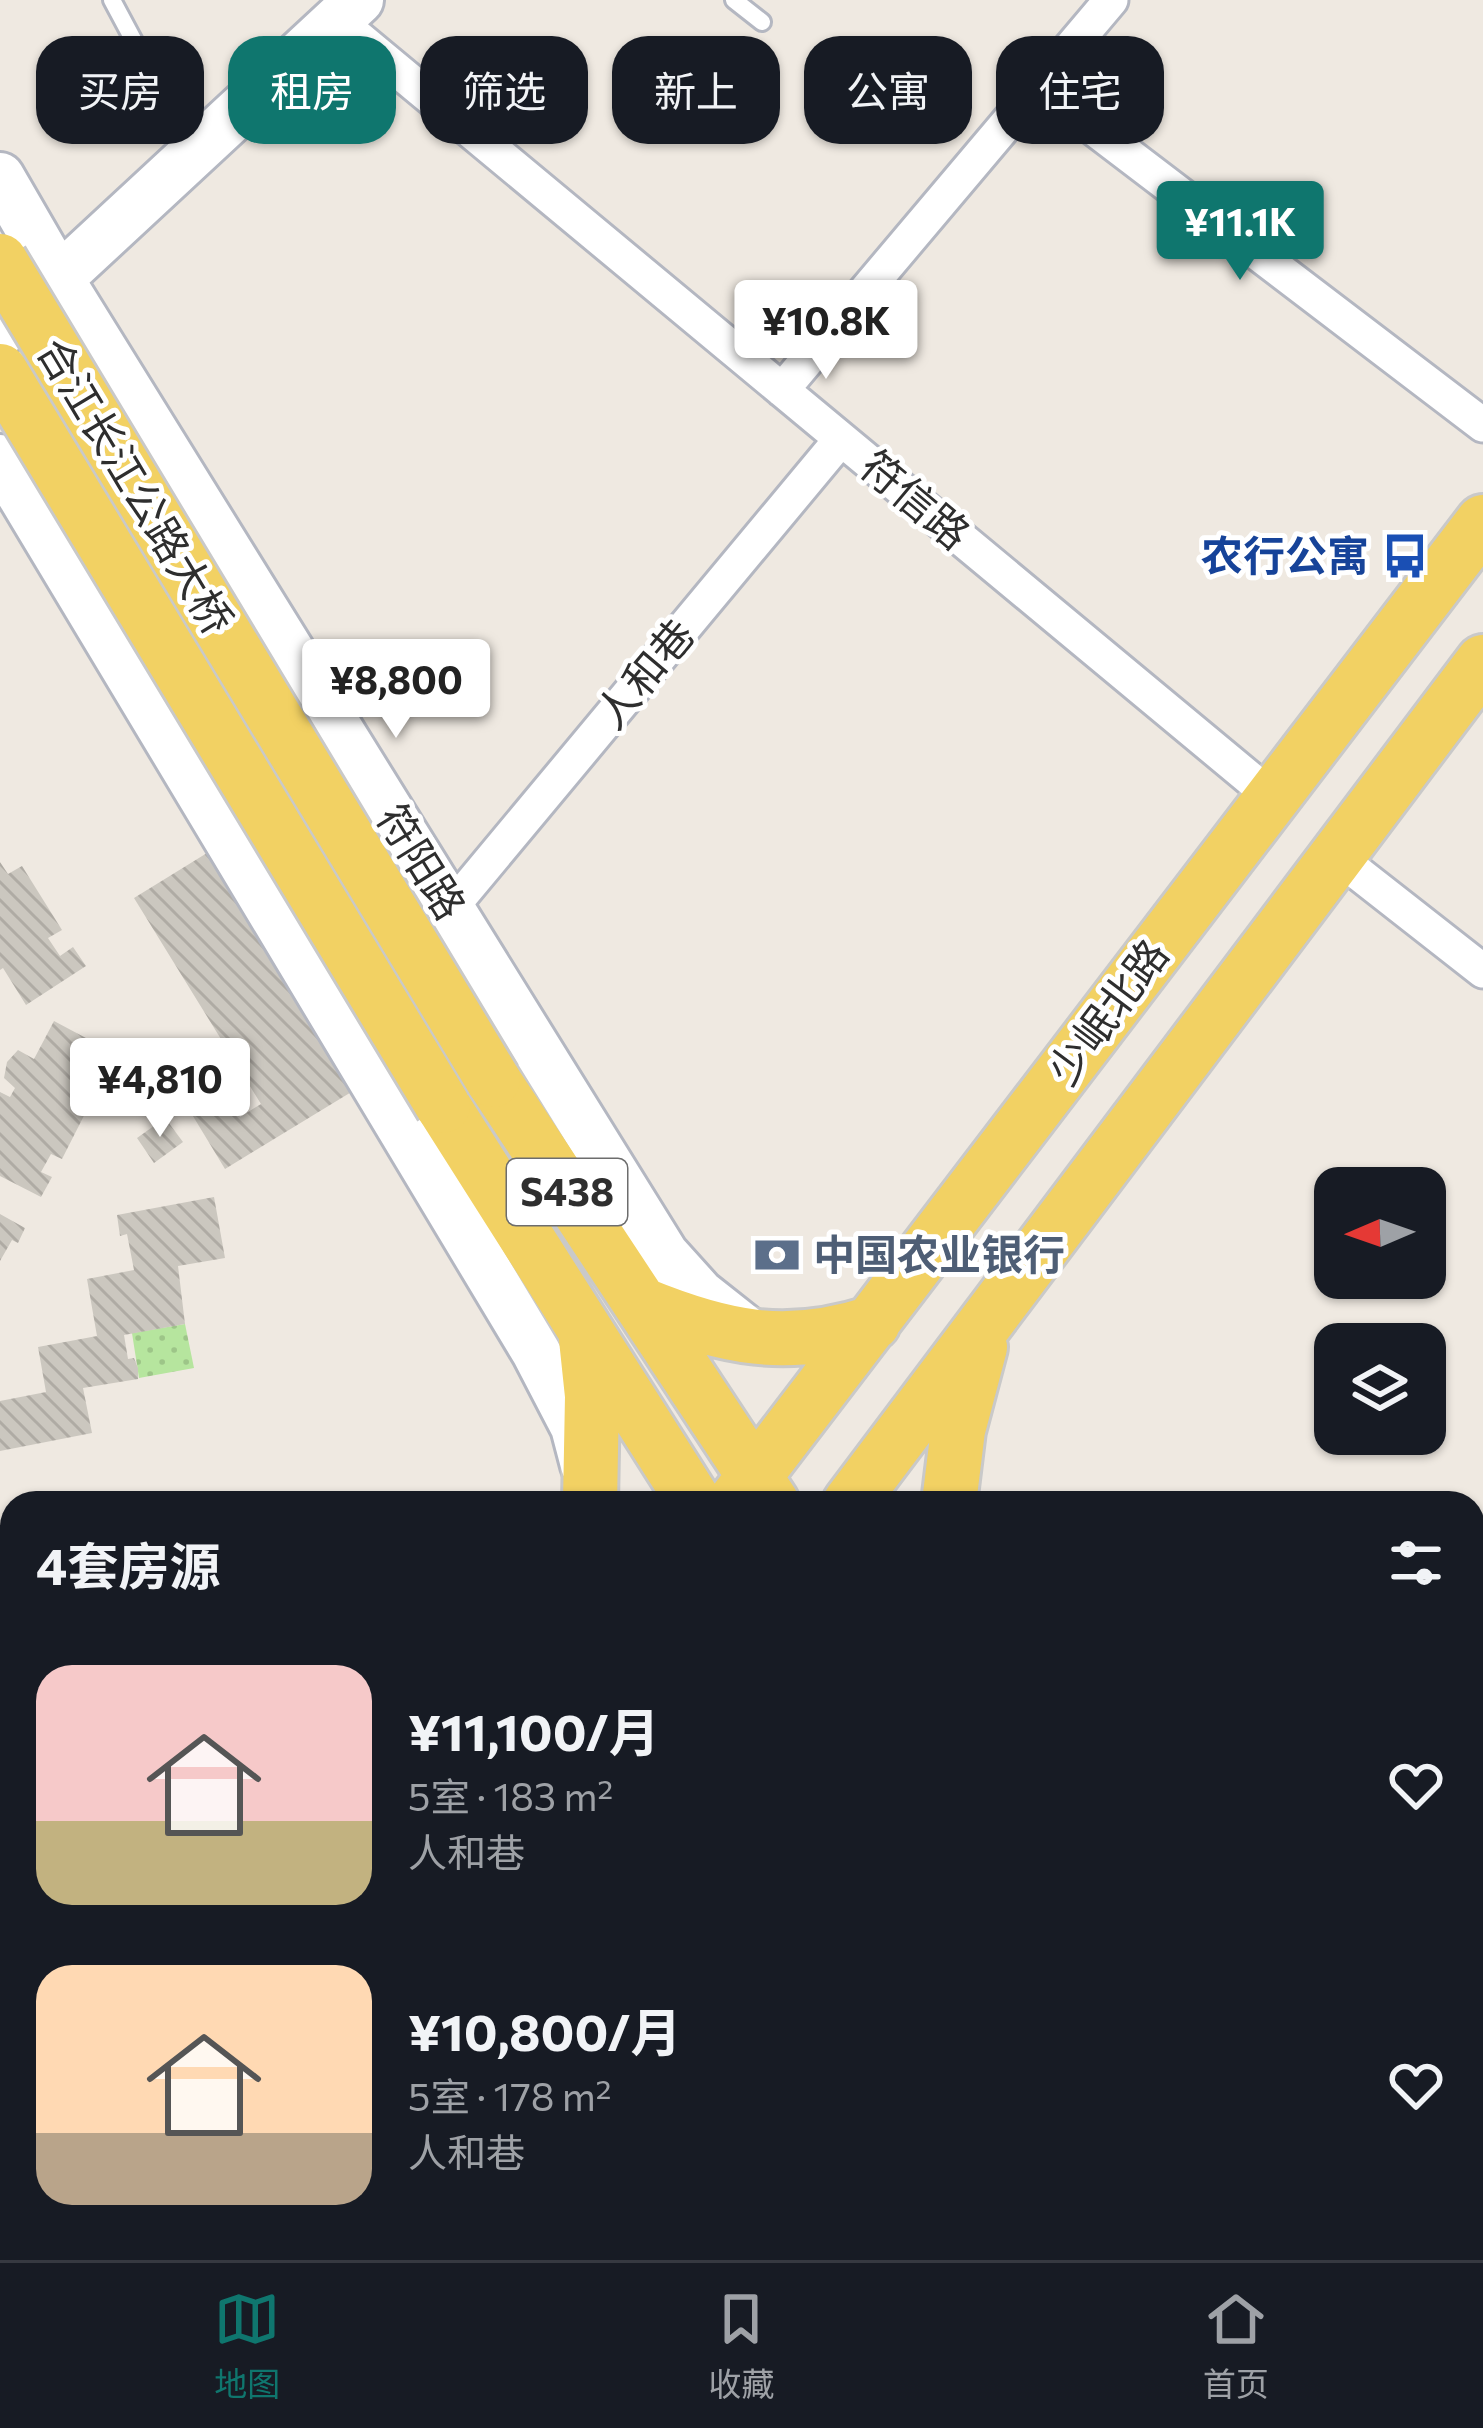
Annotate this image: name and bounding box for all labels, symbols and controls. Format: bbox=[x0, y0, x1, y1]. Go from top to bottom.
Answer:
chip: 买房 bbox=[36, 36, 204, 144]
chip: 租房 bbox=[228, 36, 396, 144]
chip: 筛选 bbox=[420, 36, 588, 144]
chip: 新上 bbox=[612, 36, 780, 144]
chip: 公寓 bbox=[804, 36, 972, 144]
chip: 住宅 bbox=[996, 36, 1164, 144]
pin: ¥11.1K bbox=[1142, 181, 1338, 283]
text: ¥11.1K bbox=[1184, 196, 1296, 244]
pin: ¥10.8K bbox=[728, 280, 924, 382]
text: ¥10.8K bbox=[761, 295, 891, 343]
street label: 合江长江公路大桥 bbox=[28, 328, 246, 642]
street label: 符信路 bbox=[851, 438, 981, 559]
place label: 农行公寓 bbox=[1201, 528, 1369, 580]
bus stop icon: 农行公寓 bbox=[1380, 531, 1430, 581]
street label: 人和巷 bbox=[583, 608, 704, 738]
pin: ¥8,800 bbox=[298, 639, 494, 741]
text: ¥8,800 bbox=[329, 654, 463, 702]
street label: 符阳路 bbox=[367, 794, 478, 928]
street label: 少岷北路 bbox=[1035, 928, 1178, 1094]
pin: ¥4,810 bbox=[62, 1038, 258, 1140]
text: ¥4,810 bbox=[97, 1053, 223, 1101]
road number: S438 bbox=[507, 1159, 627, 1225]
north arrow bbox=[1314, 1167, 1446, 1299]
map controls bbox=[1314, 1167, 1446, 1455]
place label: 中国农业银行 bbox=[813, 1227, 1065, 1279]
bank icon: 中国农业银行 bbox=[752, 1230, 802, 1280]
button: layers bbox=[1314, 1323, 1446, 1455]
icon: filters bbox=[1383, 1530, 1449, 1596]
text: 4套房源 bbox=[36, 1533, 220, 1596]
text: ¥11,100/月 bbox=[408, 1699, 660, 1762]
icon: home bbox=[132, 1713, 276, 1857]
icon: heart bbox=[1383, 1752, 1449, 1818]
text: 5室 · 183 m² bbox=[408, 1771, 613, 1819]
text: 人和巷 bbox=[408, 1827, 525, 1875]
text: ¥10,800/月 bbox=[408, 1999, 681, 2062]
icon: home bbox=[132, 2013, 276, 2157]
icon: heart bbox=[1383, 2052, 1449, 2118]
text: 5室 · 178 m² bbox=[408, 2071, 612, 2119]
text: 人和巷 bbox=[408, 2127, 525, 2175]
tab: 地图 bbox=[214, 2286, 280, 2406]
tab: 收藏 bbox=[708, 2286, 774, 2406]
tab: 首页 bbox=[1203, 2286, 1269, 2406]

